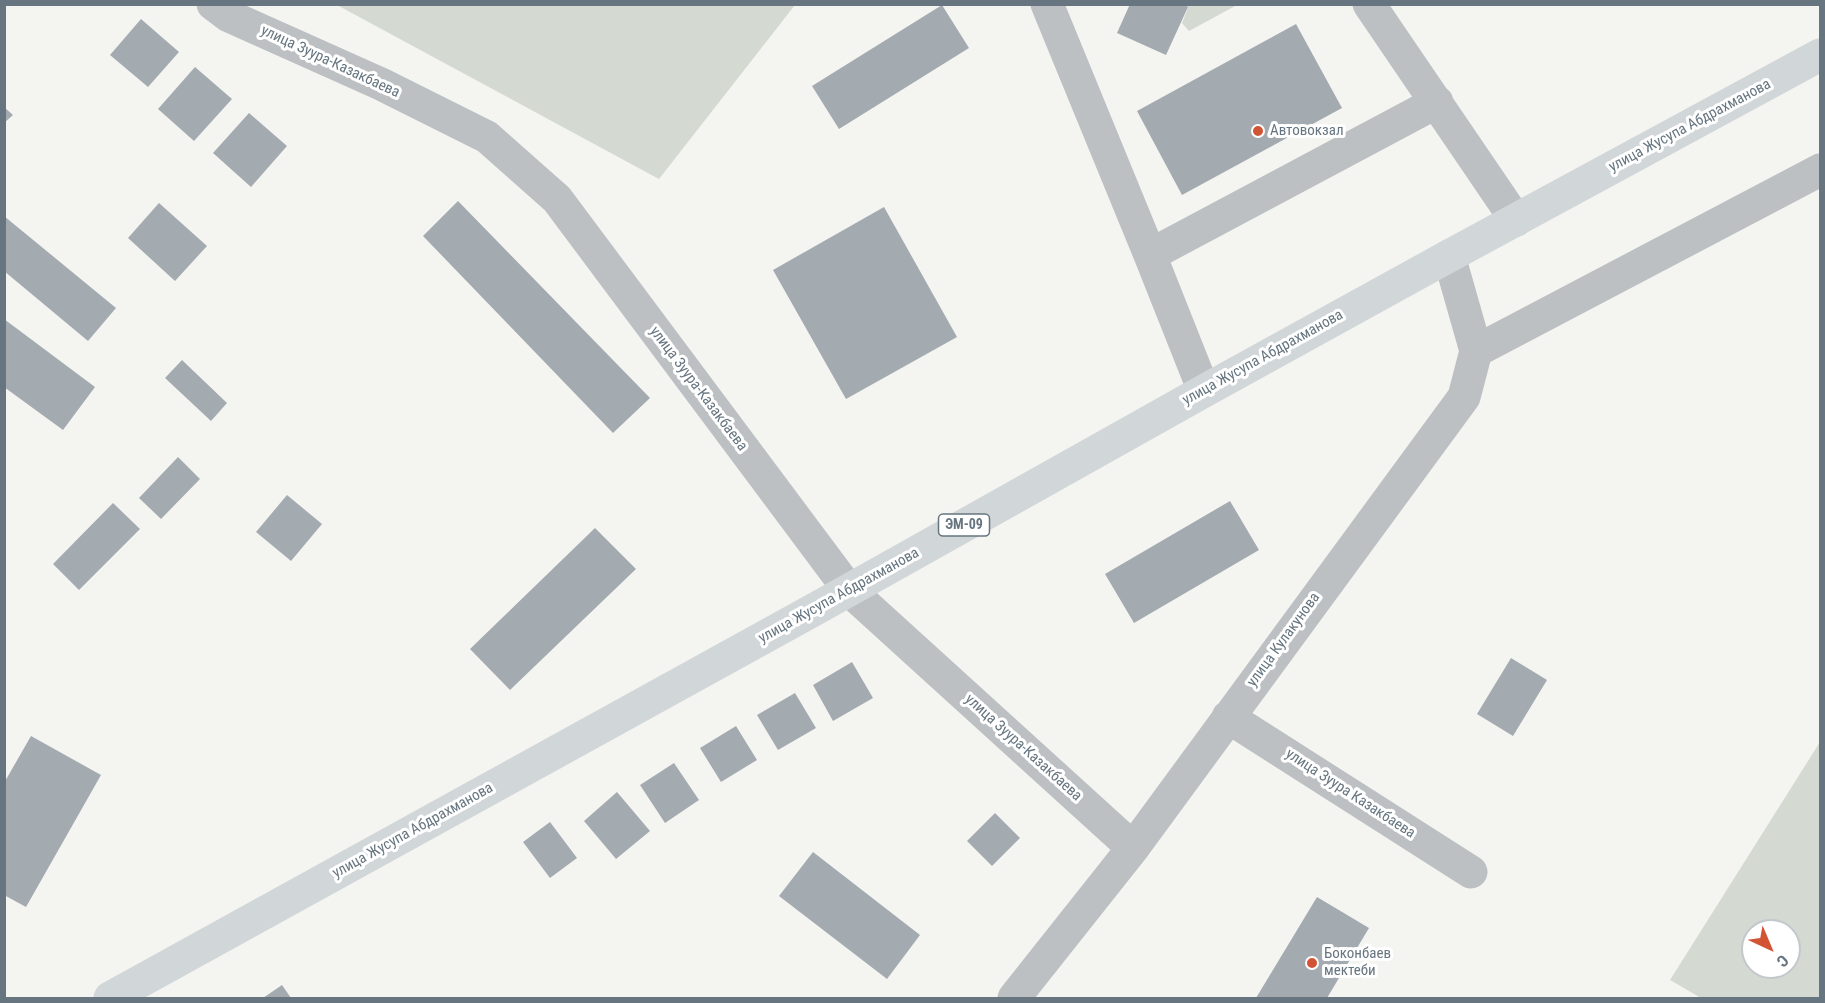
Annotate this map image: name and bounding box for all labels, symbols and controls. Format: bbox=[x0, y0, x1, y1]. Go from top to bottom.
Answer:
street label: улица Зуура-Казакбаева bbox=[258, 22, 402, 102]
street label: улица Жусупа Абдрахманова bbox=[1606, 76, 1774, 176]
place label: Автовокзал bbox=[1270, 122, 1344, 140]
marker: Автовокзал bbox=[1251, 124, 1265, 138]
street label: улица Жусупа Абдрахманова bbox=[1180, 306, 1346, 410]
street label: улица Зуура-Казакбаева bbox=[645, 323, 751, 455]
road number: ЭМ-09 bbox=[938, 514, 990, 536]
street label: улица Жусупа Абдрахманова bbox=[756, 544, 922, 648]
street label: улица Кулакунова bbox=[1244, 589, 1324, 691]
street label: улица Зуура-Казакбаева bbox=[961, 691, 1085, 805]
street label: улица Зуура Казакбаева bbox=[1282, 745, 1418, 843]
street label: улица Жусупа Абдрахманова bbox=[330, 779, 496, 883]
north arrow bbox=[1741, 919, 1801, 979]
place label: Боконбаев мектеби bbox=[1324, 945, 1391, 980]
text: С bbox=[1773, 951, 1792, 971]
marker: Боконбаев мектеби bbox=[1305, 956, 1319, 970]

